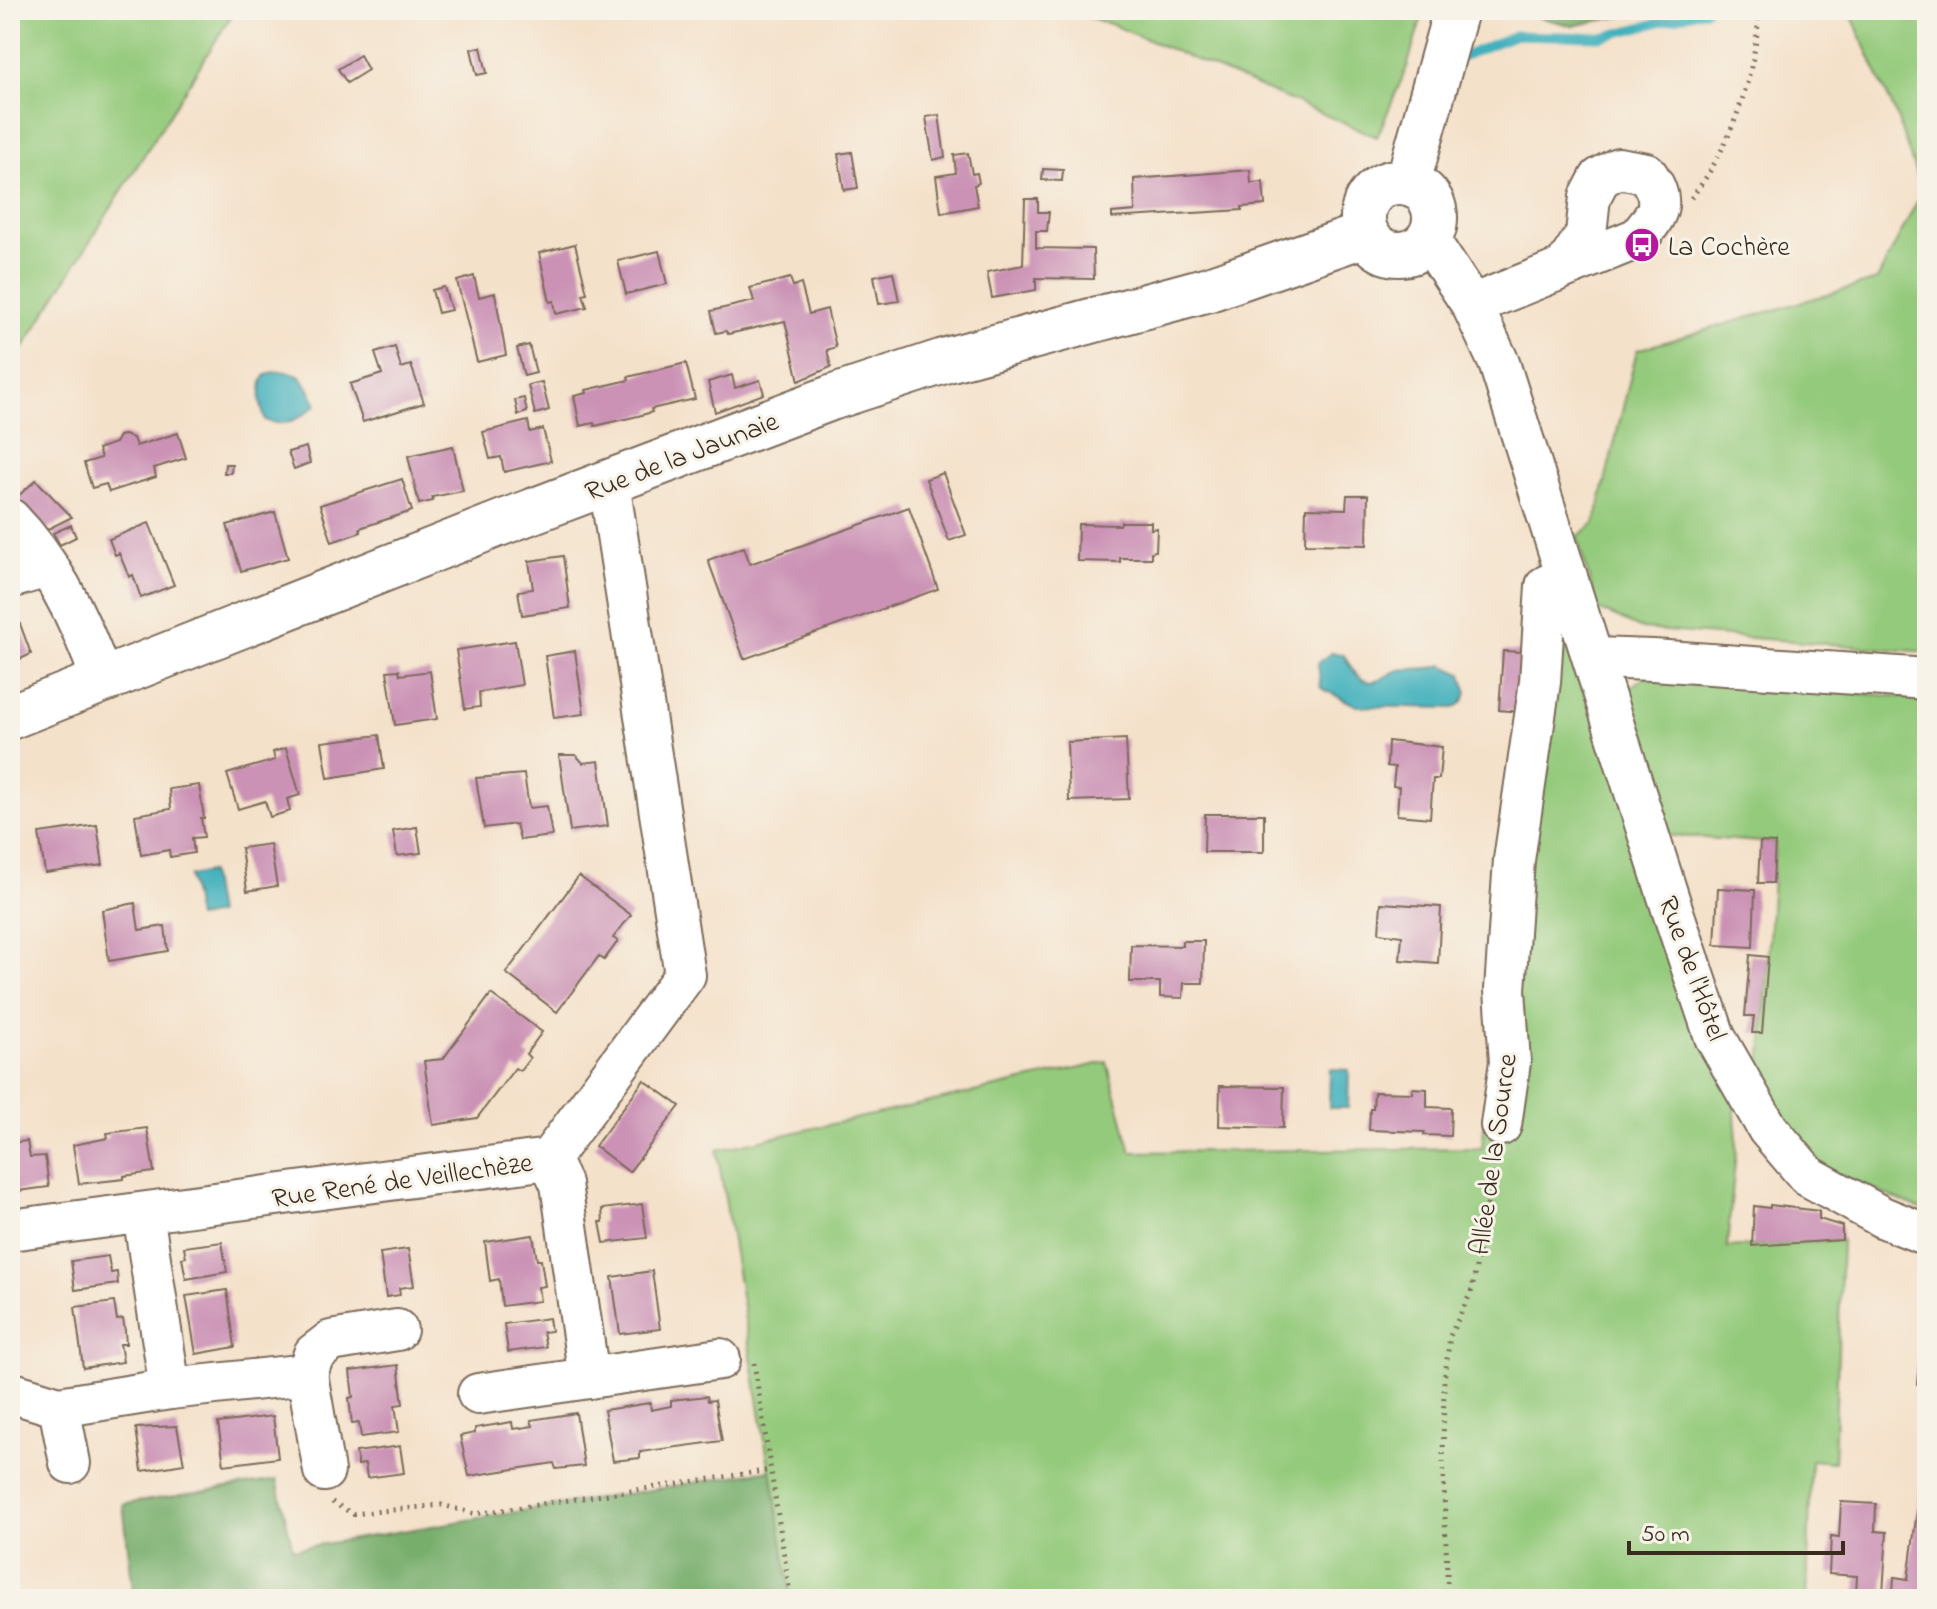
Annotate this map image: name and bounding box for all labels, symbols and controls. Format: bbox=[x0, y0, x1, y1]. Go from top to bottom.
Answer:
bus stop icon: La Cochère bbox=[1623, 226, 1661, 264]
place label: La Cochère bbox=[1668, 228, 1790, 269]
street label: Rue de la Jaunaie bbox=[580, 402, 785, 514]
street label: Rue de l'Hôtel bbox=[1646, 891, 1736, 1047]
street label: Allée de la Source bbox=[1461, 1051, 1530, 1258]
street label: Rue René de Veillechèze bbox=[269, 1144, 536, 1221]
scale bar bbox=[1629, 1505, 1843, 1555]
text: 50 m bbox=[1641, 1518, 1690, 1553]

